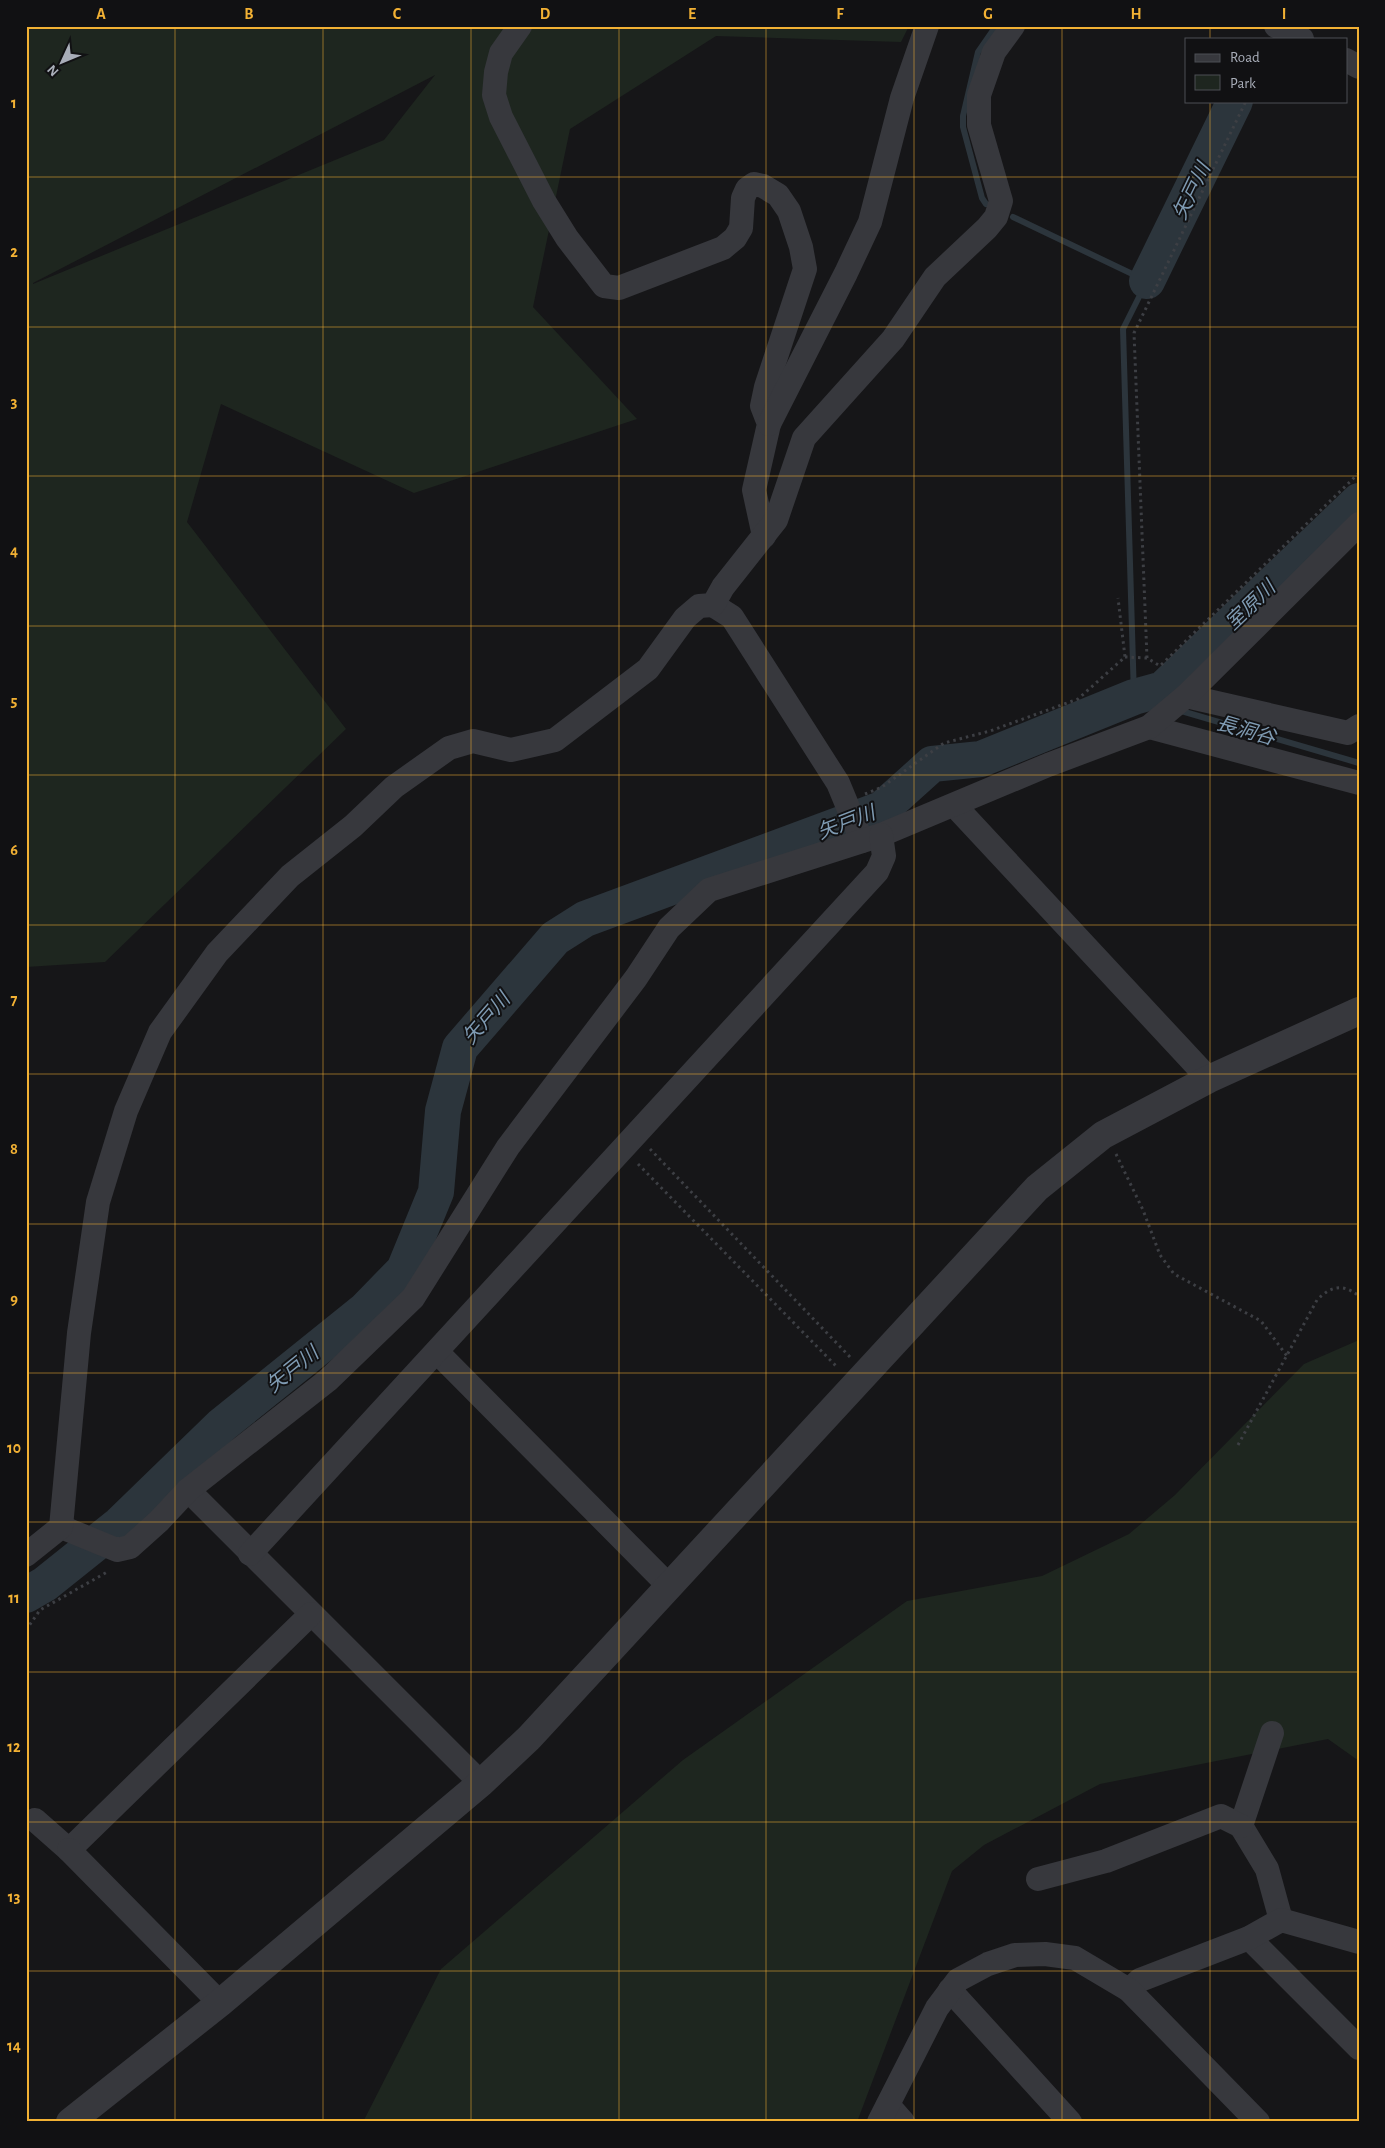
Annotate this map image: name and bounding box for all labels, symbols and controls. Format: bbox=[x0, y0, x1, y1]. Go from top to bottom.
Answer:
text: A bbox=[96, 6, 106, 22]
text: B bbox=[244, 6, 254, 22]
text: C bbox=[393, 6, 402, 22]
text: D bbox=[540, 6, 551, 22]
text: E bbox=[688, 6, 696, 22]
text: F bbox=[836, 6, 844, 22]
text: G bbox=[983, 6, 993, 22]
text: H bbox=[1130, 6, 1142, 22]
text: I bbox=[1282, 6, 1286, 22]
north arrow bbox=[38, 38, 88, 88]
legend bbox=[1185, 38, 1348, 102]
text: Road bbox=[1230, 50, 1260, 65]
text: N bbox=[45, 62, 62, 79]
text: Park bbox=[1230, 76, 1256, 91]
text: 1 bbox=[11, 95, 17, 111]
water label: 矢戸川 bbox=[1169, 158, 1215, 223]
text: 2 bbox=[10, 244, 18, 260]
text: 3 bbox=[11, 394, 18, 410]
text: 4 bbox=[10, 543, 18, 559]
water label: 室原川 bbox=[1221, 576, 1281, 634]
text: 5 bbox=[11, 693, 18, 709]
water label: 長洞谷 bbox=[1214, 712, 1280, 749]
water label: 矢戸川 bbox=[814, 801, 880, 843]
text: 6 bbox=[10, 842, 18, 858]
water label: 矢戸川 bbox=[459, 987, 515, 1048]
text: 7 bbox=[11, 992, 18, 1008]
text: 8 bbox=[10, 1141, 18, 1157]
text: 9 bbox=[10, 1291, 18, 1307]
water label: 矢戸川 bbox=[262, 1341, 324, 1396]
text: 10 bbox=[7, 1440, 21, 1456]
text: 11 bbox=[8, 1590, 20, 1606]
text: 12 bbox=[7, 1739, 21, 1755]
text: 13 bbox=[8, 1889, 20, 1905]
text: 14 bbox=[7, 2038, 21, 2054]

